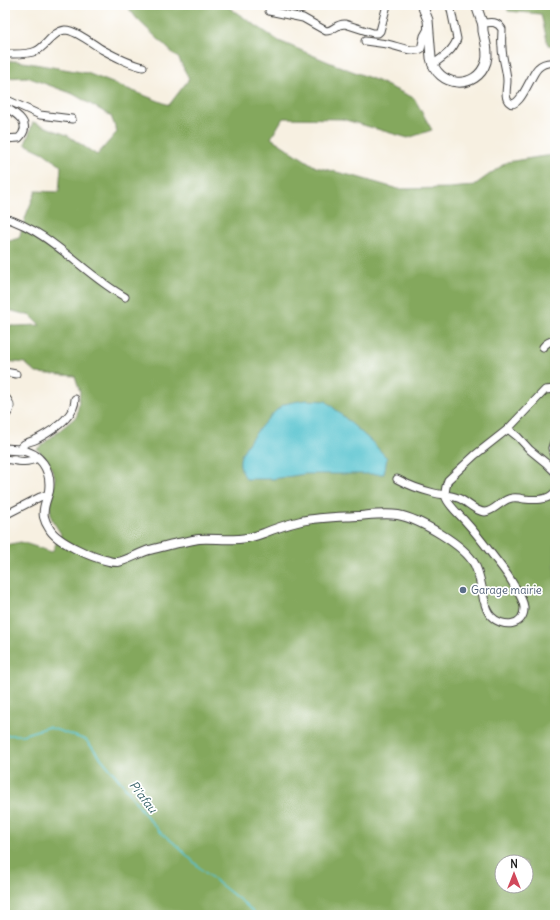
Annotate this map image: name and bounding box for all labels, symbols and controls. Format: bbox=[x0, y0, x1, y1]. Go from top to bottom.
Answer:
place label: Garage mairie bbox=[471, 583, 542, 597]
marker: Garage mairie bbox=[458, 585, 468, 595]
water label: Pi'afau bbox=[126, 778, 161, 816]
north arrow bbox=[494, 854, 534, 894]
text: N bbox=[510, 857, 518, 871]

